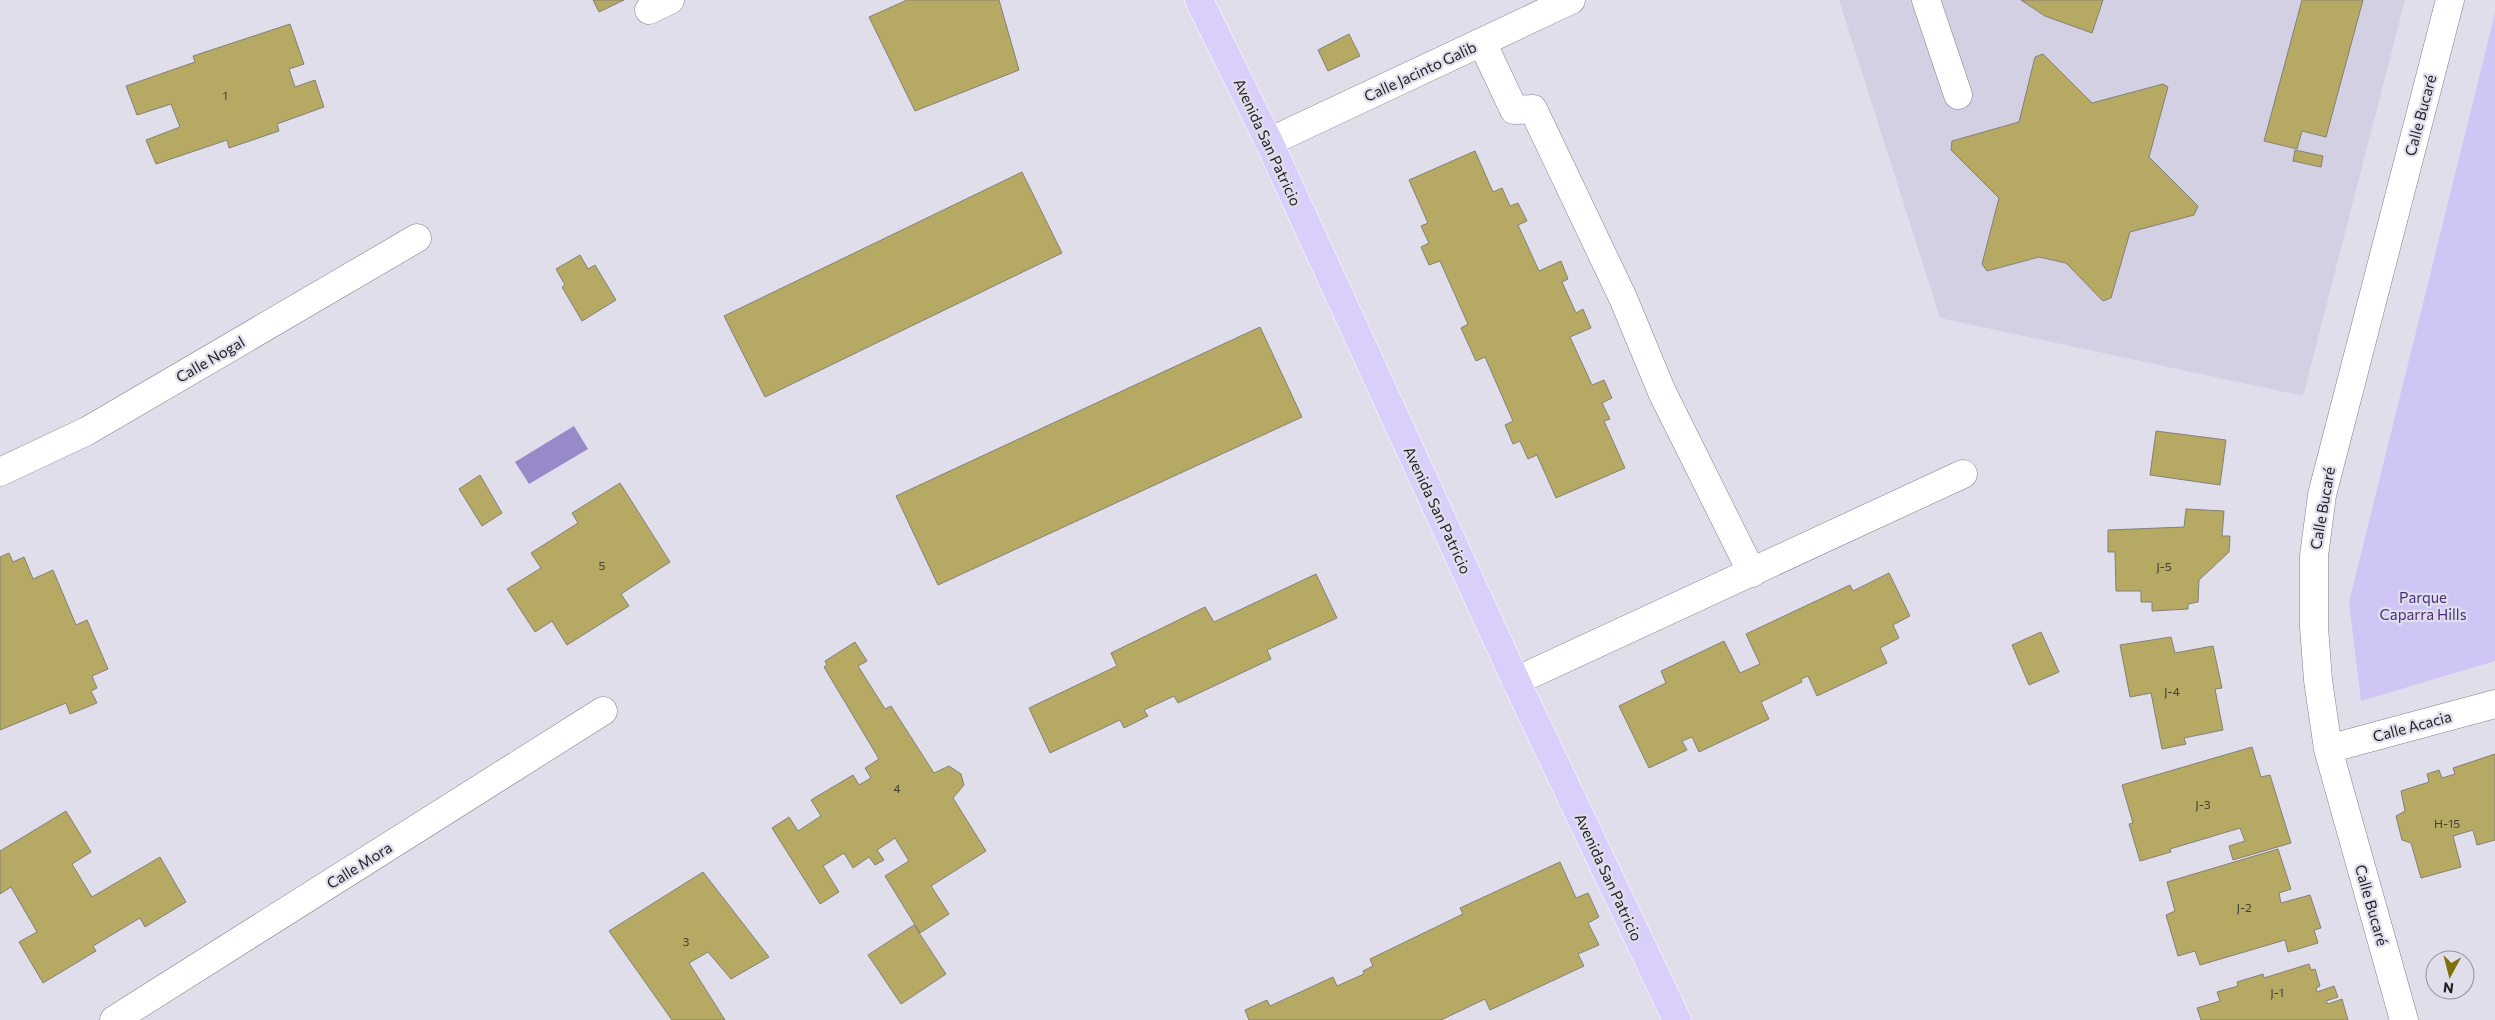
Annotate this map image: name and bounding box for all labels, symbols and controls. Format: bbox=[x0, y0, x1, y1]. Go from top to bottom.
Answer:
street label: Calle Jacinto Galib bbox=[1361, 37, 1479, 105]
street label: Calle Bucaré bbox=[2401, 72, 2440, 158]
street label: Avenida San Patricio bbox=[1231, 75, 1305, 209]
house number: 1 bbox=[222, 88, 228, 102]
street label: Calle Nogal bbox=[172, 332, 248, 386]
street label: Avenida San Patricio bbox=[1401, 443, 1475, 577]
street label: Calle Bucaré bbox=[2306, 465, 2338, 551]
house number: 5 bbox=[599, 558, 606, 572]
house number: J-5 bbox=[2156, 559, 2172, 574]
park label: Parque Caparra Hills bbox=[2380, 588, 2467, 623]
house number: J-4 bbox=[2164, 684, 2180, 699]
street label: Calle Acacia bbox=[2371, 707, 2453, 745]
house number: 4 bbox=[893, 781, 901, 795]
house number: J-3 bbox=[2195, 797, 2211, 812]
street label: Avenida San Patricio bbox=[1572, 810, 1646, 944]
house number: H-15 bbox=[2434, 816, 2460, 830]
street label: Calle Mora bbox=[323, 838, 395, 892]
street label: Calle Bucaré bbox=[2352, 862, 2392, 948]
house number: J-2 bbox=[2236, 900, 2252, 915]
house number: 3 bbox=[683, 934, 690, 948]
north arrow bbox=[2425, 950, 2475, 1000]
text: N bbox=[2442, 979, 2455, 997]
house number: J-1 bbox=[2270, 985, 2284, 1000]

